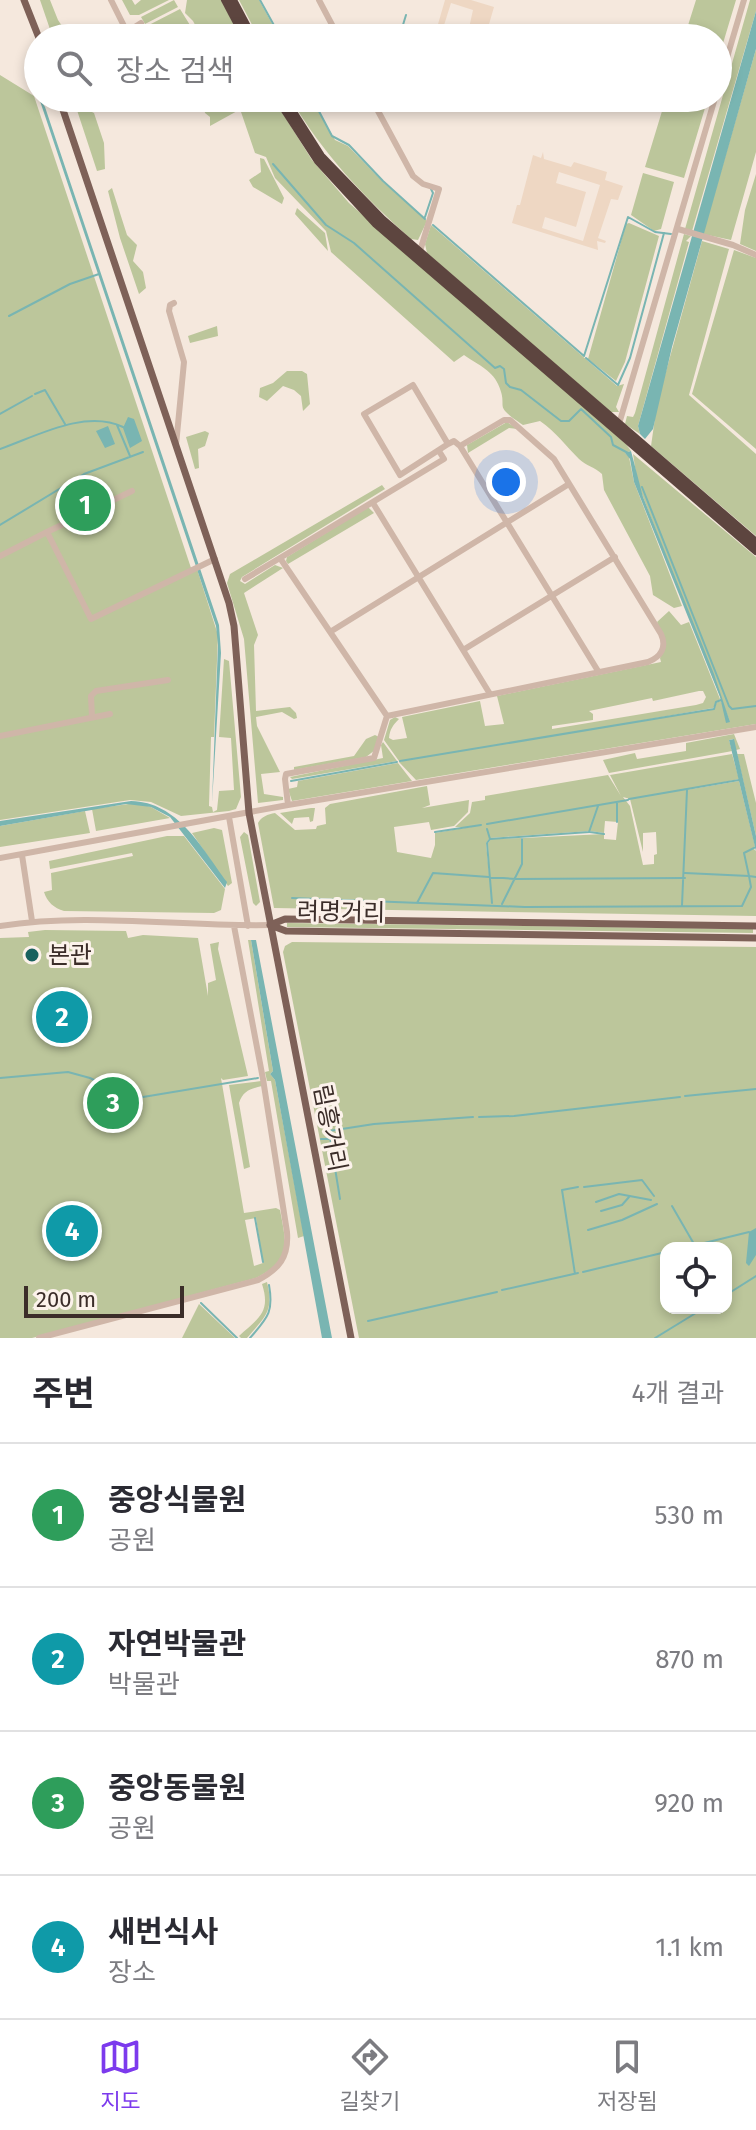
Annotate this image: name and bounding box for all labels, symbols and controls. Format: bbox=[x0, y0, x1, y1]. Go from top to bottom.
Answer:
search box bbox=[24, 24, 732, 112]
icon: search bbox=[52, 46, 96, 90]
text: 장소 검색 bbox=[116, 53, 234, 89]
your location bbox=[486, 462, 526, 502]
pin: 1 bbox=[59, 475, 111, 535]
street label: 려명거리 bbox=[297, 897, 385, 927]
place label: 본관 bbox=[48, 941, 92, 969]
marker: 본관 bbox=[23, 946, 41, 964]
pin: 2 bbox=[36, 987, 88, 1047]
pin: 3 bbox=[87, 1073, 139, 1133]
street label: 림흥거리 bbox=[308, 1082, 352, 1174]
pin: 4 bbox=[46, 1201, 98, 1261]
map controls bbox=[660, 1242, 732, 1314]
button: locate bbox=[660, 1242, 732, 1314]
scale bar bbox=[24, 1282, 184, 1318]
text: 200 m bbox=[36, 1286, 96, 1313]
text: 주변 bbox=[32, 1373, 95, 1414]
text: 4개 결과 bbox=[632, 1378, 724, 1409]
text: 중앙식물원 bbox=[108, 1482, 246, 1518]
text: 1 bbox=[52, 1500, 64, 1531]
text: 530 m bbox=[655, 1500, 724, 1531]
text: 공원 bbox=[108, 1525, 156, 1556]
text: 자연박물관 bbox=[108, 1626, 246, 1662]
text: 2 bbox=[51, 1644, 65, 1675]
text: 870 m bbox=[655, 1644, 724, 1675]
text: 박물관 bbox=[108, 1669, 180, 1700]
text: 중앙동물원 bbox=[108, 1770, 246, 1806]
text: 3 bbox=[51, 1788, 65, 1819]
text: 920 m bbox=[654, 1788, 724, 1819]
text: 공원 bbox=[108, 1813, 156, 1844]
text: 새번식사 bbox=[108, 1914, 218, 1950]
text: 4 bbox=[51, 1932, 65, 1963]
text: 1.1 km bbox=[655, 1932, 724, 1963]
text: 장소 bbox=[108, 1957, 156, 1988]
tab: 지도 bbox=[98, 2035, 142, 2115]
tab: 길찾기 bbox=[339, 2035, 400, 2115]
tab: 저장됨 bbox=[597, 2035, 658, 2115]

